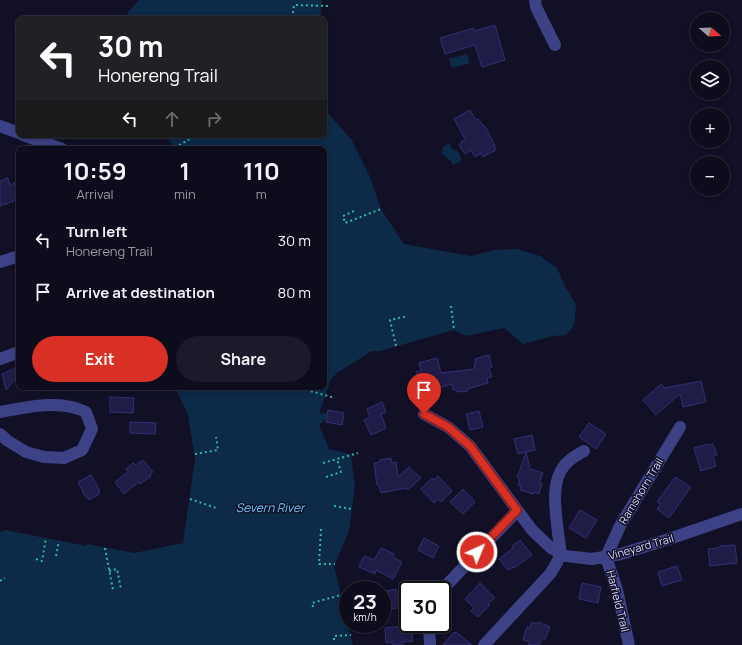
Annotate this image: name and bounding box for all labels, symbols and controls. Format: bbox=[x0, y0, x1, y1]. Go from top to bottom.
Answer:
north arrow bbox=[690, 12, 730, 52]
map controls bbox=[690, 12, 730, 196]
text: 30 m bbox=[98, 27, 163, 65]
icon: left bbox=[32, 32, 84, 84]
button: layers bbox=[690, 60, 730, 100]
text: Honereng Trail bbox=[98, 63, 218, 87]
icon: left bbox=[119, 108, 141, 130]
icon: ahead bbox=[161, 108, 183, 130]
icon: right bbox=[203, 108, 225, 130]
button: + bbox=[690, 108, 730, 148]
text: 10:59 bbox=[63, 154, 127, 187]
text: 1 bbox=[180, 154, 190, 187]
text: 110 bbox=[243, 154, 280, 187]
button: − bbox=[690, 156, 730, 196]
text: Arrival bbox=[76, 185, 114, 203]
text: min bbox=[174, 185, 196, 203]
text: m bbox=[256, 185, 267, 203]
text: Turn left bbox=[66, 221, 128, 242]
icon: left bbox=[32, 229, 54, 251]
text: 30 m bbox=[278, 230, 311, 251]
text: Honereng Trail bbox=[66, 242, 153, 260]
icon: arrive bbox=[32, 281, 54, 303]
text: Arrive at destination bbox=[66, 282, 215, 303]
text: 80 m bbox=[277, 282, 311, 303]
button: Exit bbox=[32, 336, 168, 382]
button: Share bbox=[176, 336, 311, 382]
pin bbox=[407, 373, 441, 414]
icon: arrive bbox=[413, 379, 435, 401]
street label: Ramshorn Trail bbox=[615, 455, 666, 527]
water label: Severn River bbox=[236, 499, 306, 516]
street label: Vineyard Trail bbox=[607, 530, 675, 563]
position arrow bbox=[456, 531, 498, 573]
street label: Harfield Trail bbox=[604, 569, 633, 633]
speed limit sign: 30 bbox=[399, 581, 451, 633]
text: 23 bbox=[353, 588, 377, 615]
text: km/h bbox=[353, 610, 377, 624]

